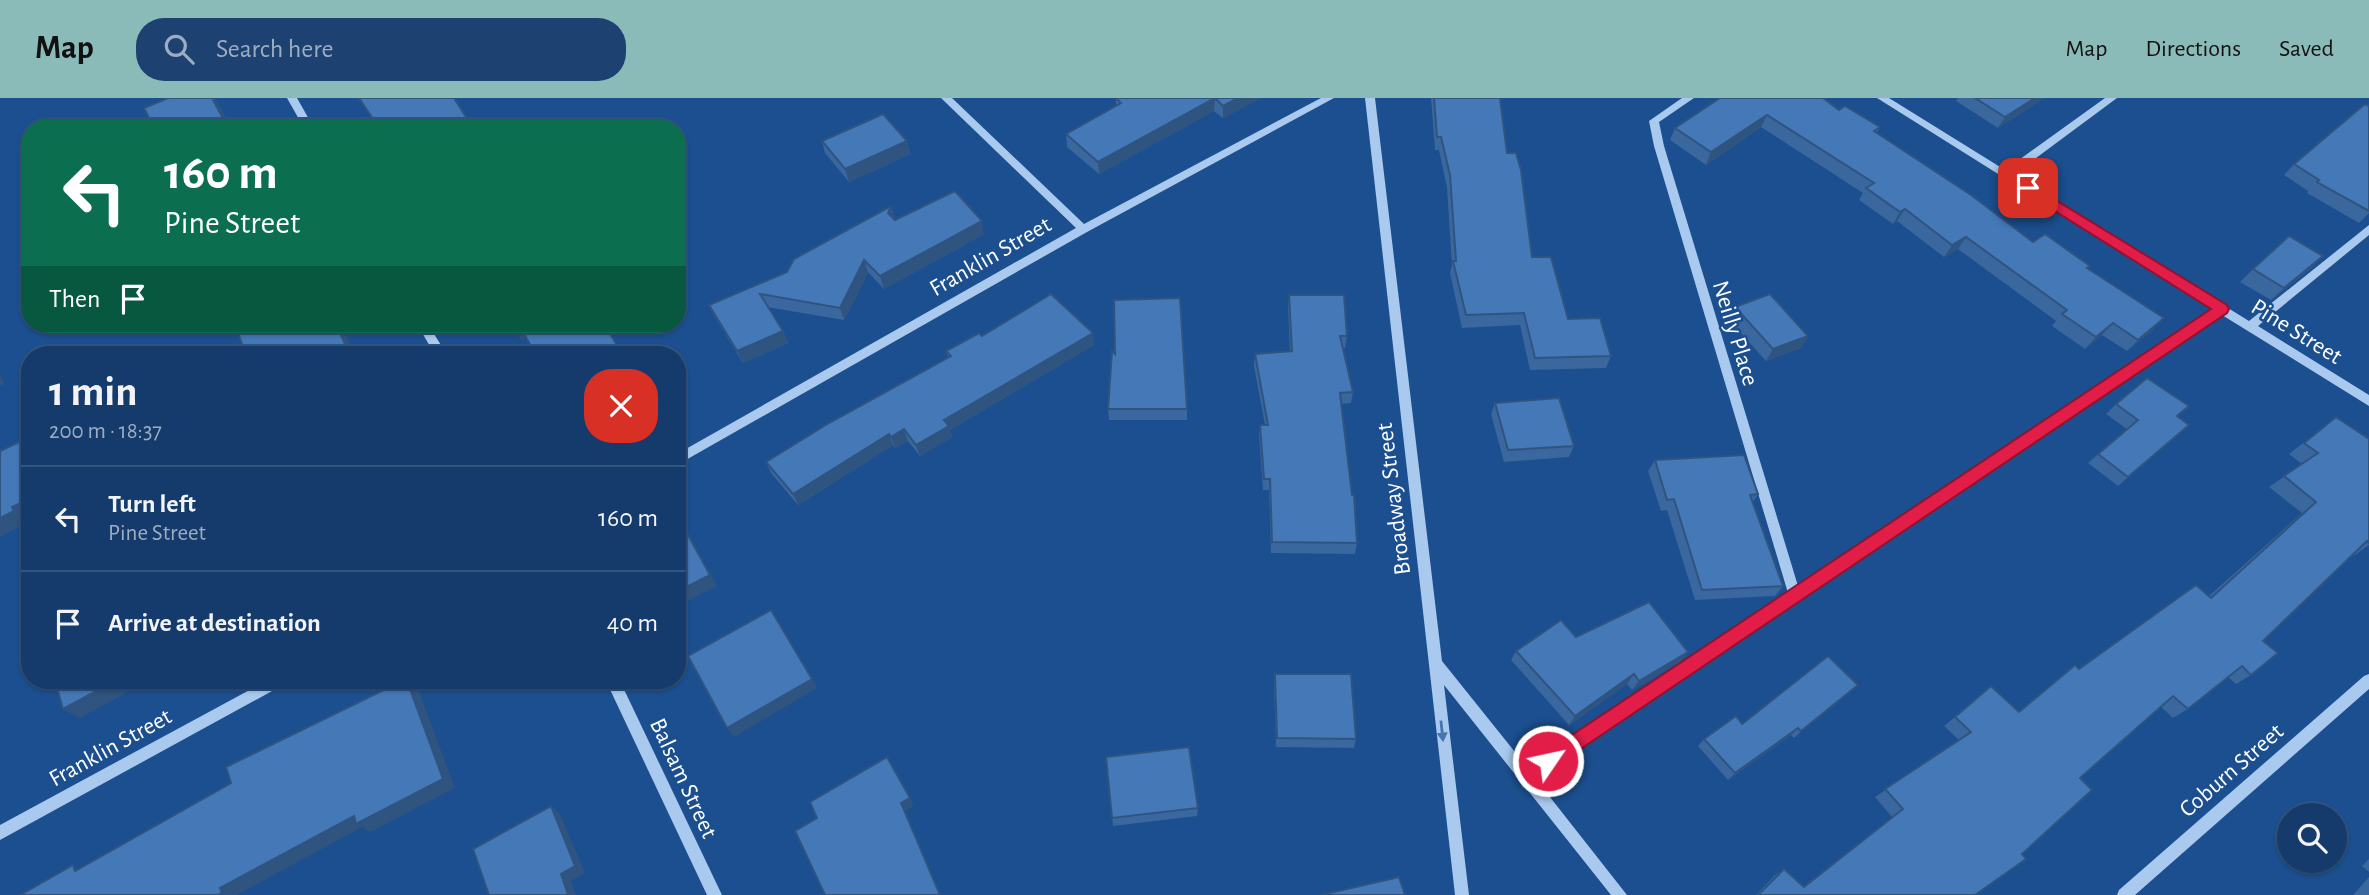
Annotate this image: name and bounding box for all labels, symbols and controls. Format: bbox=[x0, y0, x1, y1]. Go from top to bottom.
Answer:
search box bbox=[136, 18, 626, 81]
icon: search bbox=[160, 30, 198, 68]
text: Map bbox=[35, 32, 94, 65]
text: Search here bbox=[216, 36, 334, 62]
text: Map bbox=[2065, 37, 2107, 61]
text: Directions bbox=[2145, 37, 2241, 61]
text: Saved bbox=[2279, 37, 2334, 61]
icon: left bbox=[49, 147, 140, 238]
text: 160 m bbox=[164, 149, 278, 198]
pin bbox=[1998, 158, 2058, 218]
icon: arrive bbox=[2009, 169, 2047, 207]
text: Pine Street bbox=[164, 207, 300, 239]
street label: Franklin Street bbox=[926, 212, 1056, 301]
street label: Neilly Place bbox=[1708, 278, 1762, 389]
icon: arrive bbox=[114, 280, 152, 318]
text: Then bbox=[49, 286, 100, 312]
street label: Pine Street bbox=[2247, 295, 2346, 369]
button: close bbox=[584, 369, 658, 443]
text: 1 min bbox=[49, 371, 138, 413]
text: 200 m · 18:37 bbox=[49, 420, 162, 443]
street label: Broadway Street bbox=[1373, 421, 1415, 576]
text: Turn left bbox=[108, 491, 196, 517]
icon: left bbox=[49, 500, 87, 538]
text: 160 m bbox=[598, 505, 658, 531]
text: Pine Street bbox=[108, 522, 206, 545]
icon: arrive bbox=[49, 605, 87, 643]
text: Arrive at destination bbox=[108, 610, 321, 636]
text: 40 m bbox=[607, 610, 658, 636]
street label: Franklin Street bbox=[45, 704, 176, 791]
street label: Balsam Street bbox=[645, 715, 721, 842]
street label: Coburn Street bbox=[2175, 719, 2288, 822]
one-way arrow bbox=[1437, 720, 1448, 742]
position arrow bbox=[1511, 724, 1585, 798]
map controls bbox=[2277, 803, 2347, 873]
button: search bbox=[2277, 803, 2347, 873]

